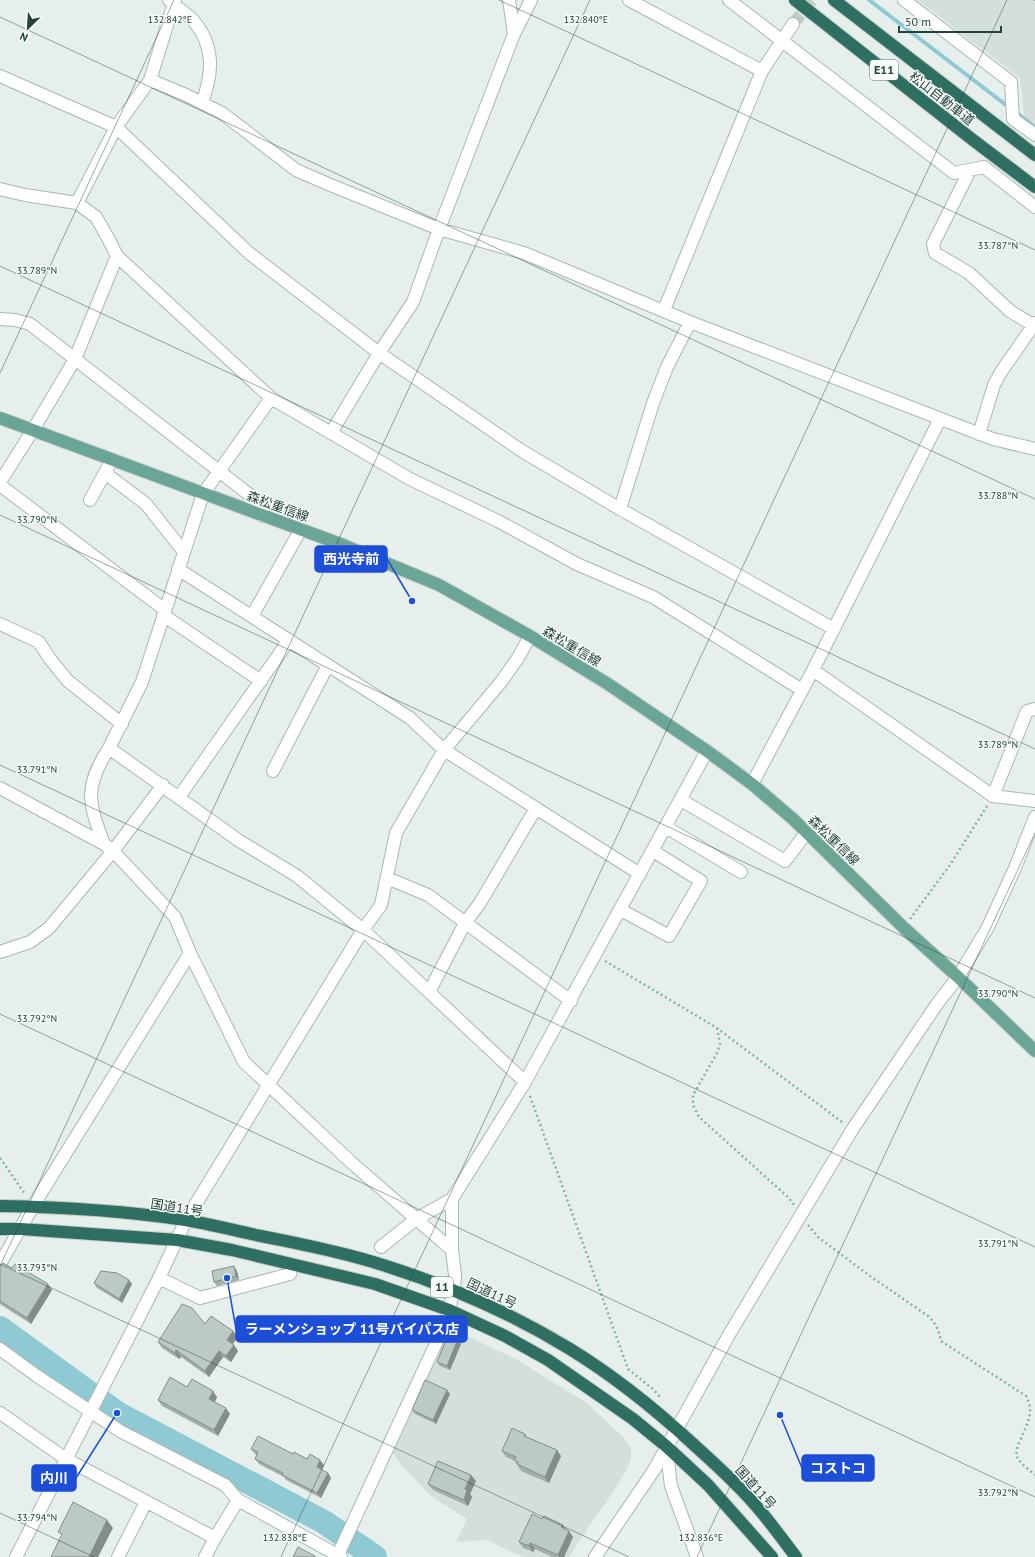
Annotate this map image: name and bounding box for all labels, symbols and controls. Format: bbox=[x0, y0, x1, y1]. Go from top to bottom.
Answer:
north arrow bbox=[8, 8, 48, 48]
scale bar bbox=[899, 8, 1001, 34]
text: 132.842°E bbox=[148, 13, 192, 26]
text: 132.840°E bbox=[564, 13, 608, 26]
text: 50 m bbox=[905, 14, 931, 29]
text: N bbox=[18, 29, 30, 45]
road number: E11 bbox=[870, 60, 898, 80]
street label: 松山自動車道 bbox=[906, 68, 978, 129]
text: 33.787°N bbox=[978, 239, 1018, 252]
text: 33.789°N bbox=[17, 264, 57, 277]
street label: 森松重信線 bbox=[244, 487, 311, 526]
text: 33.788°N bbox=[978, 489, 1018, 502]
text: 33.790°N bbox=[17, 513, 57, 526]
callout: 西光寺前 bbox=[315, 546, 387, 572]
text: 西光寺前 bbox=[323, 550, 379, 568]
street label: 森松重信線 bbox=[540, 622, 604, 670]
text: 33.789°N bbox=[978, 738, 1018, 751]
text: 33.791°N bbox=[17, 763, 57, 776]
street label: 森松重信線 bbox=[804, 812, 863, 869]
text: 33.790°N bbox=[978, 987, 1018, 1000]
text: 33.792°N bbox=[17, 1012, 57, 1025]
street label: 国道11号 bbox=[149, 1195, 205, 1220]
text: 33.791°N bbox=[978, 1237, 1018, 1250]
text: 33.793°N bbox=[17, 1261, 57, 1274]
street label: 国道11号 bbox=[464, 1275, 519, 1312]
road number: 11 bbox=[431, 1277, 453, 1297]
callout: ラーメンショップ 11号バイパス店 bbox=[236, 1316, 467, 1342]
text: ラーメンショップ 11号バイパス店 bbox=[245, 1320, 459, 1338]
callout: コストコ bbox=[802, 1455, 874, 1481]
text: コストコ bbox=[810, 1459, 866, 1477]
street label: 国道11号 bbox=[732, 1462, 780, 1513]
callout: 内川 bbox=[32, 1465, 76, 1491]
text: 内川 bbox=[40, 1469, 68, 1487]
text: 33.792°N bbox=[978, 1486, 1018, 1499]
text: 33.794°N bbox=[17, 1511, 57, 1524]
text: 132.838°E bbox=[263, 1531, 307, 1544]
text: 132.836°E bbox=[679, 1531, 723, 1544]

